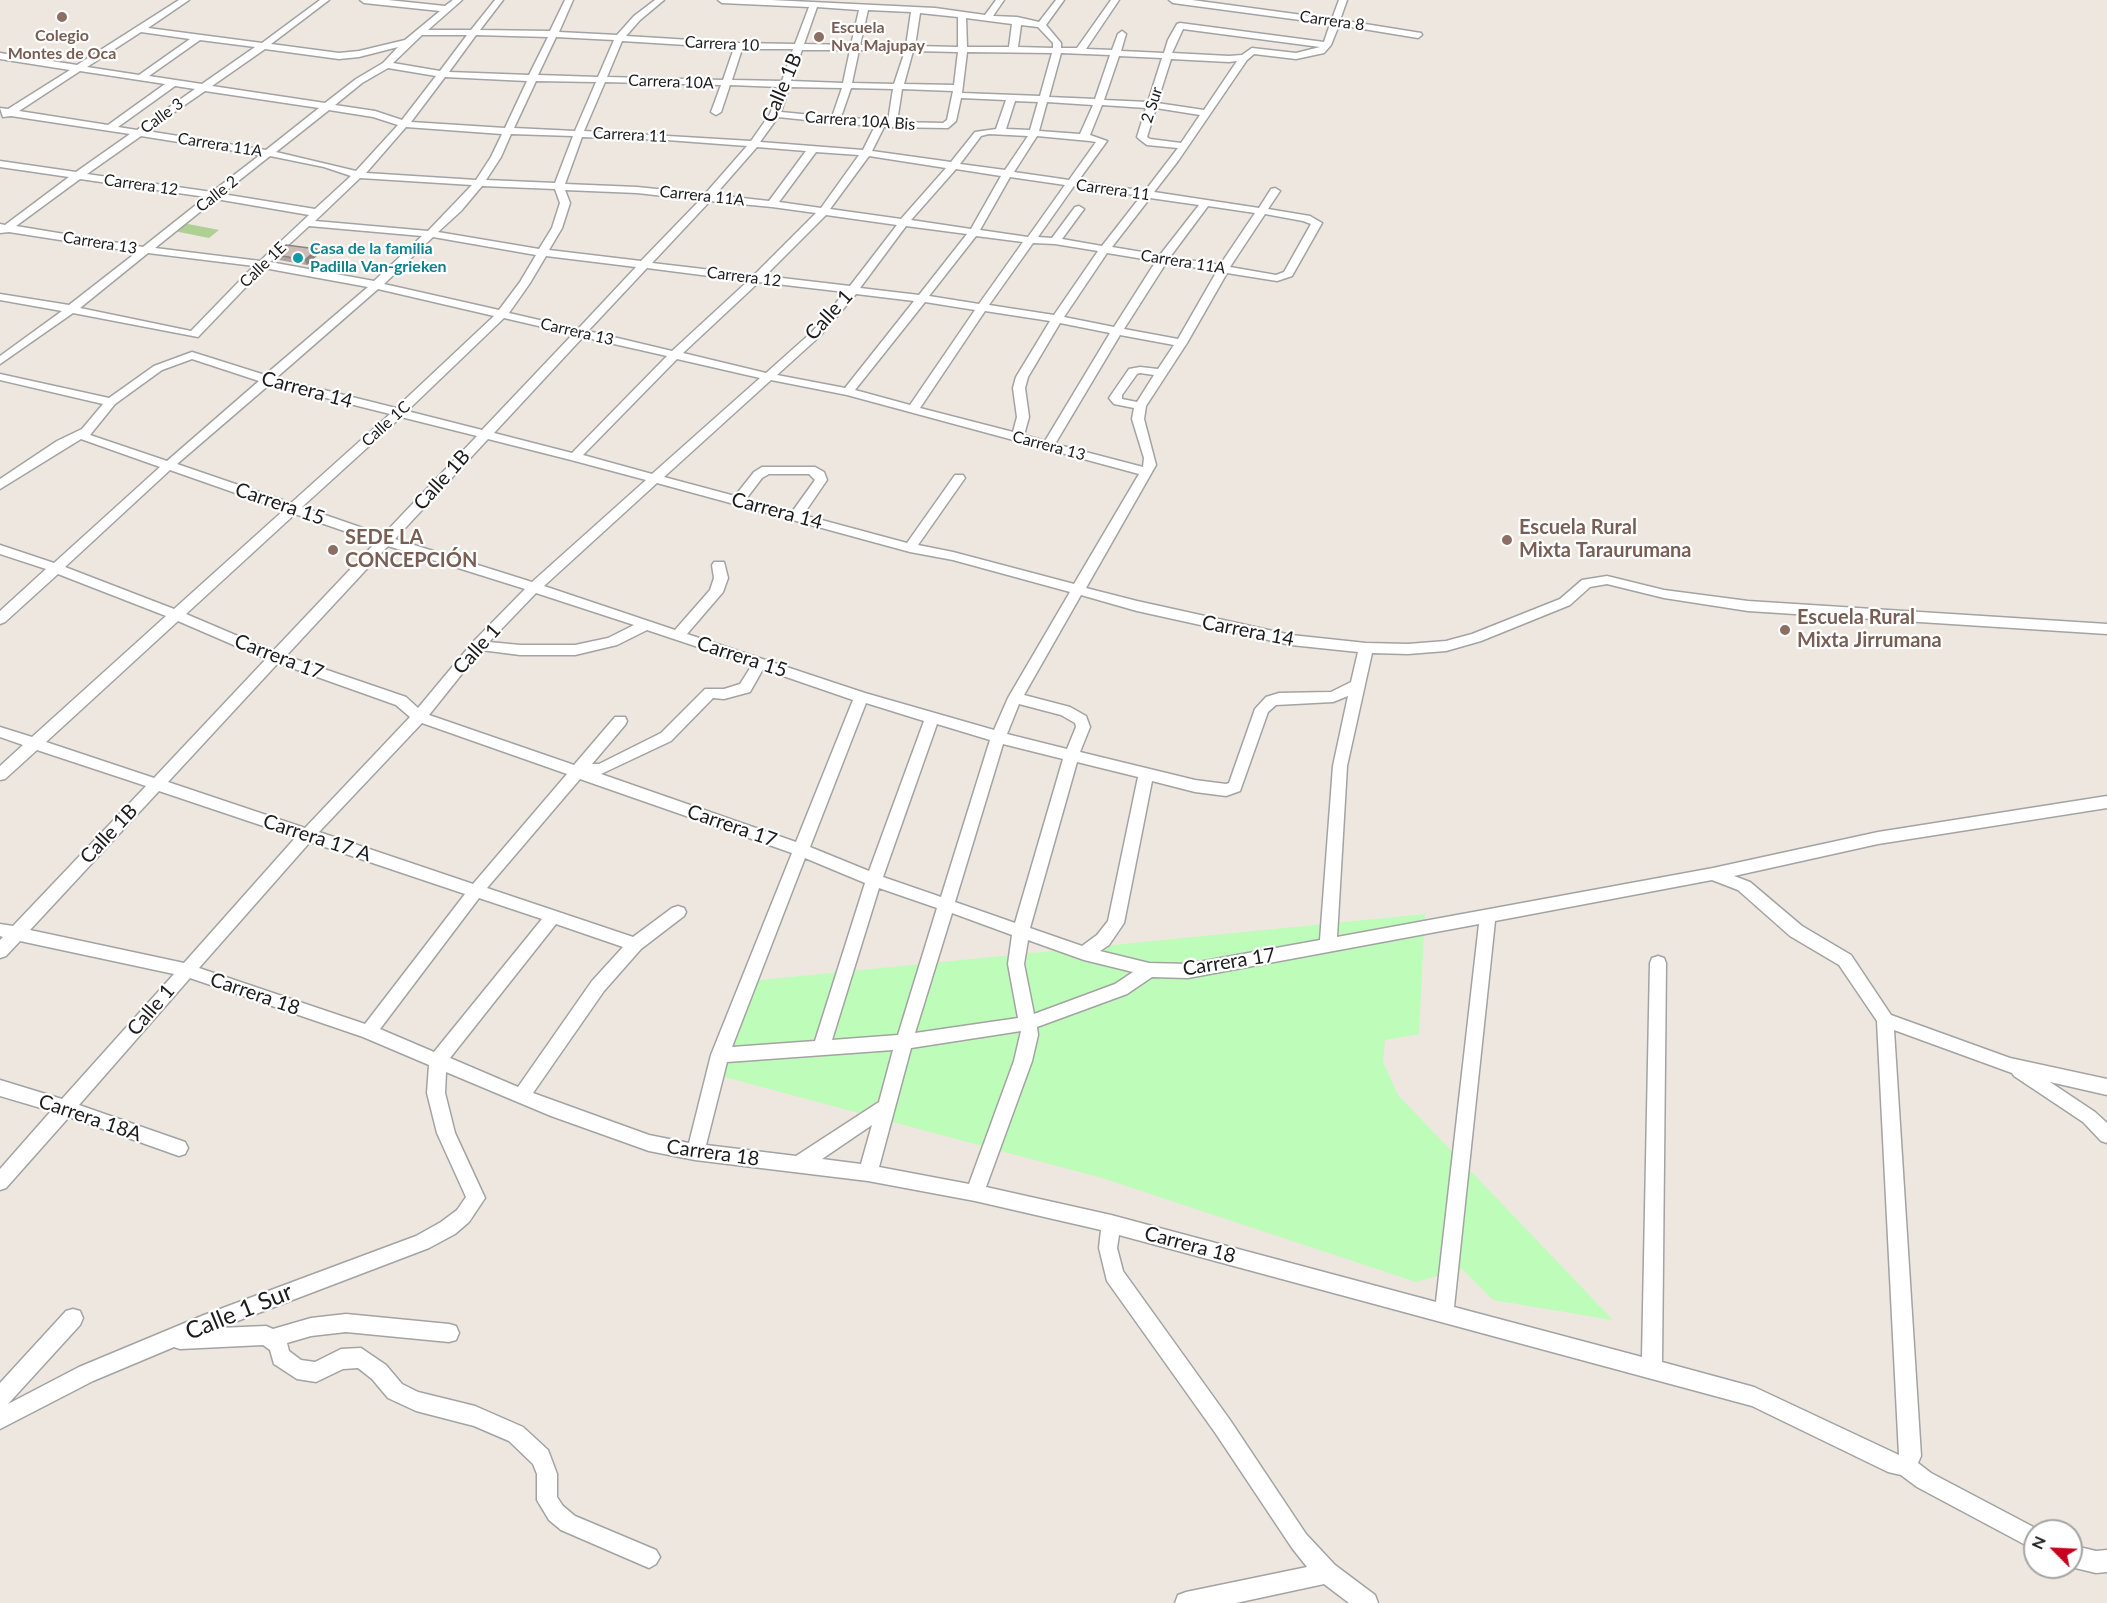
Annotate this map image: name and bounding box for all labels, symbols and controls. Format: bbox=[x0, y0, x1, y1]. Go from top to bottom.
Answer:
street label: Carrera 8 bbox=[1298, 7, 1366, 35]
marker: Colegio Montes de Oca bbox=[55, 10, 69, 24]
place label: Escuela Nva Majupay bbox=[831, 18, 925, 56]
place label: Colegio Montes de Oca bbox=[8, 26, 116, 64]
marker: Escuela Nva Majupay bbox=[812, 30, 826, 44]
street label: Carrera 10 bbox=[684, 32, 760, 56]
street label: Calle 1B bbox=[757, 50, 807, 126]
street label: Carrera 10A bbox=[628, 71, 714, 93]
street label: 2 Sur bbox=[1137, 85, 1167, 125]
street label: Calle 3 bbox=[137, 94, 187, 138]
street label: Carrera 10A Bis bbox=[804, 108, 916, 134]
street label: Carrera 11 bbox=[592, 123, 668, 147]
street label: Carrera 11A bbox=[176, 129, 264, 161]
street label: Carrera 12 bbox=[103, 170, 179, 200]
street label: Calle 2 bbox=[192, 172, 242, 216]
street label: Carrera 11 bbox=[1075, 175, 1151, 205]
street label: Carrera 11A bbox=[658, 182, 746, 210]
street label: Carrera 13 bbox=[62, 228, 138, 258]
street label: Calle 1E bbox=[236, 238, 290, 292]
place label: Casa de la familia Padilla Van-grieken bbox=[310, 239, 447, 277]
street label: Carrera 11A bbox=[1139, 246, 1227, 278]
marker: Casa de la familia Padilla Van-grieken bbox=[291, 251, 305, 265]
street label: Carrera 12 bbox=[706, 263, 782, 291]
street label: Calle 1 bbox=[800, 285, 858, 345]
street label: Carrera 13 bbox=[538, 314, 616, 350]
street label: Carrera 14 bbox=[259, 366, 355, 414]
street label: Calle 1C bbox=[358, 397, 414, 451]
street label: Carrera 13 bbox=[1010, 427, 1088, 465]
street label: Calle 1B bbox=[409, 445, 475, 515]
street label: Carrera 15 bbox=[232, 477, 328, 531]
street label: Carrera 14 bbox=[729, 487, 825, 535]
place label: Escuela Rural Mixta Taraurumana bbox=[1519, 516, 1691, 563]
place label: SEDE LA CONCEPCIÓN bbox=[345, 526, 477, 573]
marker: Escuela Rural Mixta Taraurumana bbox=[1500, 533, 1514, 547]
marker: SEDE LA CONCEPCIÓN bbox=[326, 543, 340, 557]
place label: Escuela Rural Mixta Jirrumana bbox=[1797, 606, 1942, 653]
street label: Carrera 14 bbox=[1200, 610, 1296, 652]
street label: Calle 1 bbox=[448, 619, 506, 679]
marker: Escuela Rural Mixta Jirrumana bbox=[1778, 623, 1792, 637]
street label: Carrera 17 bbox=[231, 629, 327, 685]
street label: Carrera 15 bbox=[694, 631, 790, 683]
street label: Calle 1B bbox=[75, 799, 143, 869]
street label: Carrera 17 bbox=[684, 799, 780, 853]
street label: Carrera 17 A bbox=[260, 809, 374, 867]
street label: Carrera 17 bbox=[1181, 943, 1277, 981]
street label: Carrera 18 bbox=[207, 967, 303, 1021]
street label: Calle 1 bbox=[122, 979, 180, 1041]
street label: Carrera 18A bbox=[36, 1089, 144, 1147]
street label: Carrera 18 bbox=[665, 1135, 761, 1171]
street label: Carrera 18 bbox=[1142, 1221, 1238, 1269]
street label: Calle 1 Sur bbox=[181, 1277, 297, 1347]
north arrow bbox=[2023, 1519, 2083, 1579]
text: N bbox=[2027, 1533, 2049, 1552]

